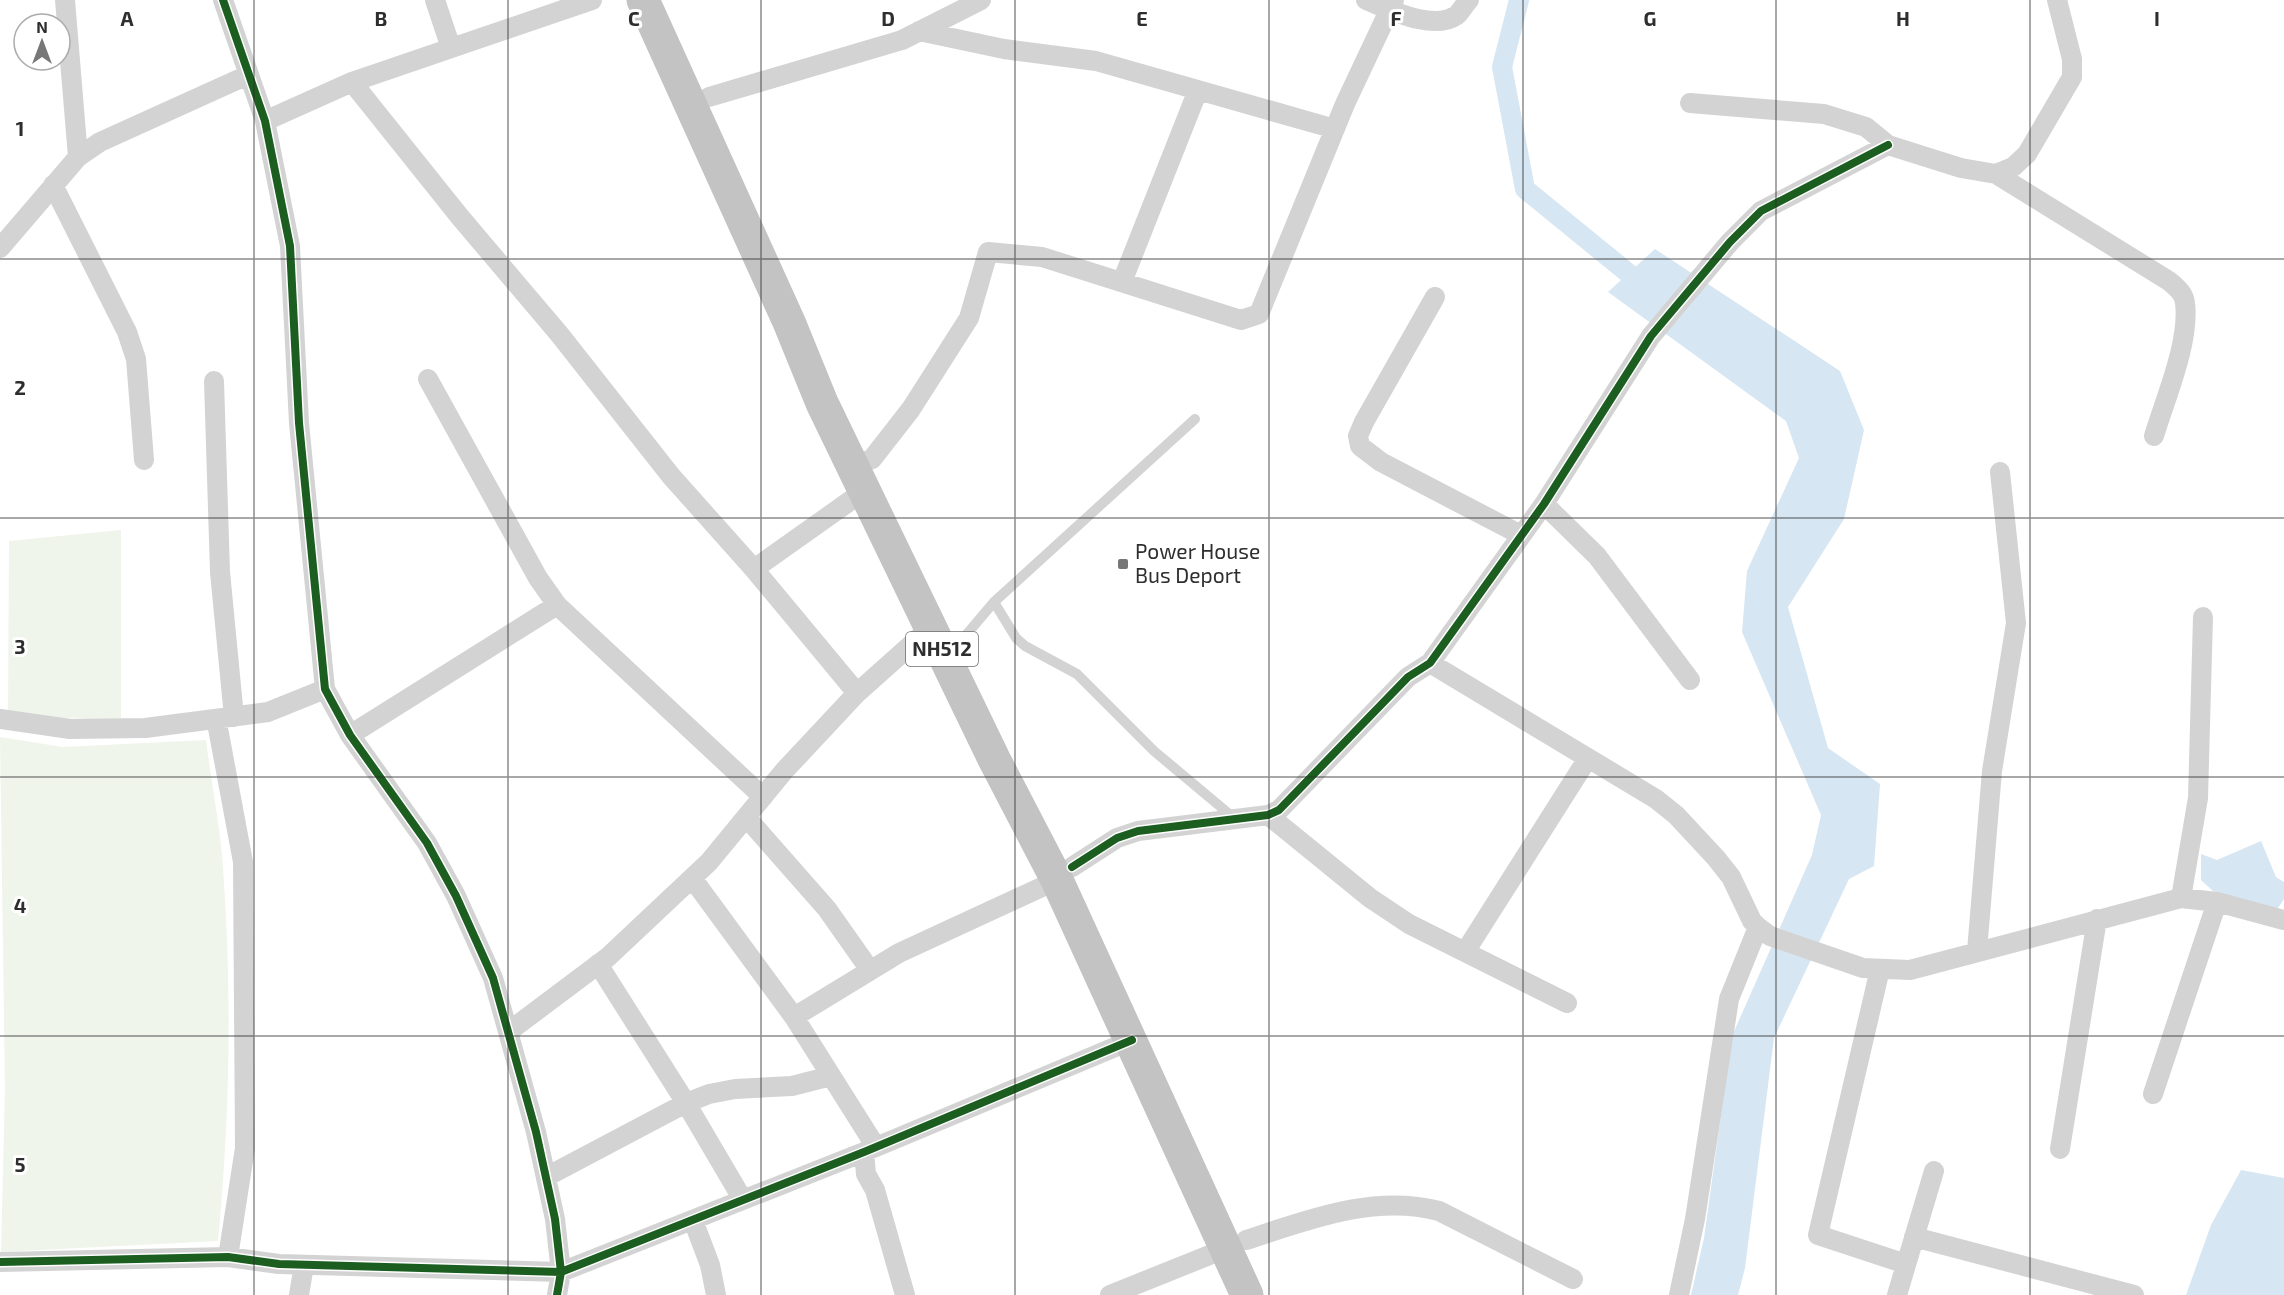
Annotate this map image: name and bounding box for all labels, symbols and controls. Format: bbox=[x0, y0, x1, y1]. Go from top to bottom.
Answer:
text: A bbox=[120, 6, 134, 30]
text: B bbox=[375, 6, 387, 30]
text: C bbox=[628, 6, 640, 30]
text: D bbox=[881, 6, 895, 30]
text: E bbox=[1136, 6, 1148, 30]
text: F bbox=[1390, 6, 1402, 30]
text: G bbox=[1644, 6, 1656, 30]
text: H bbox=[1896, 6, 1910, 30]
text: I bbox=[2154, 6, 2160, 30]
north arrow bbox=[12, 12, 72, 72]
text: N bbox=[36, 17, 48, 36]
text: 1 bbox=[16, 116, 24, 140]
text: 2 bbox=[14, 375, 26, 399]
place label: Power House Bus Deport bbox=[1135, 538, 1260, 587]
marker: Power House Bus Deport bbox=[1116, 557, 1130, 571]
road number: NH512 bbox=[906, 632, 978, 666]
text: 3 bbox=[14, 634, 26, 658]
text: 4 bbox=[14, 893, 27, 917]
text: 5 bbox=[14, 1152, 26, 1176]

